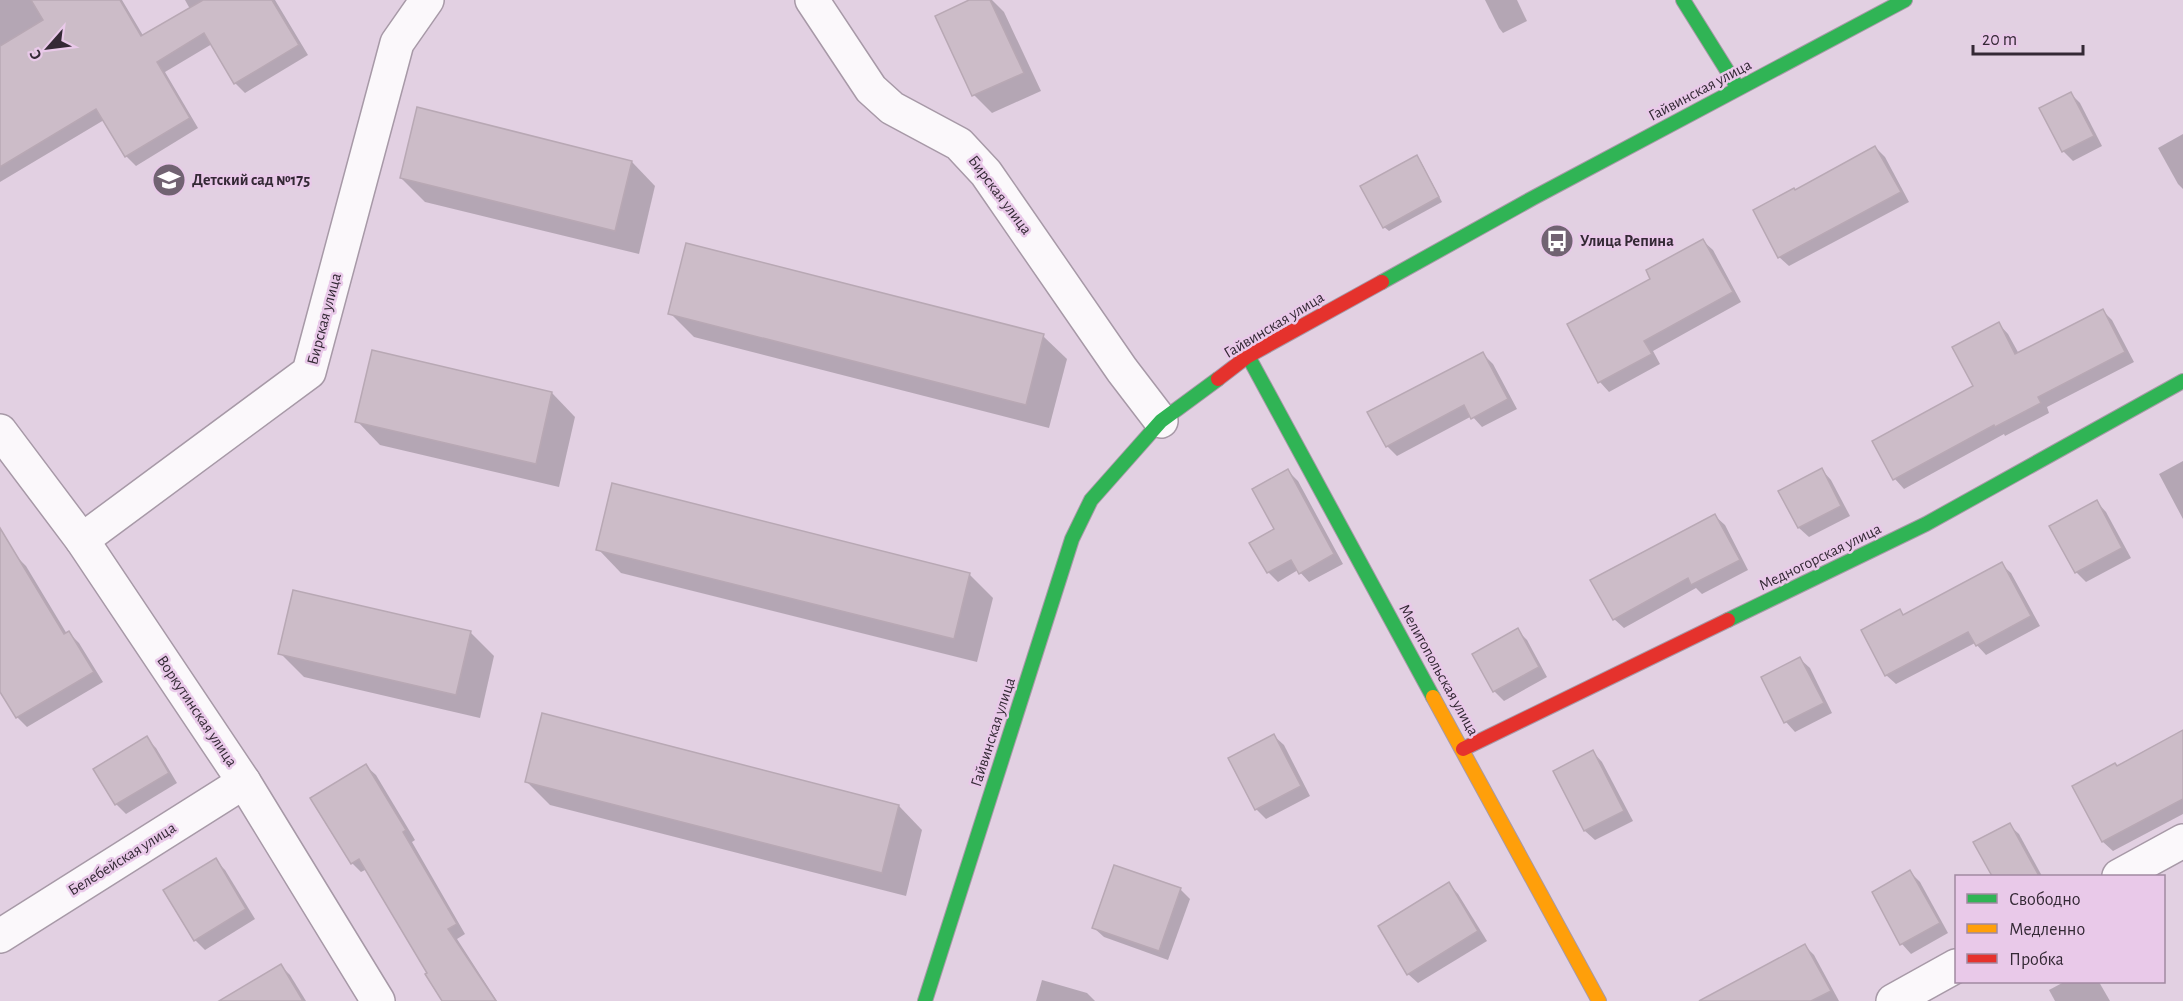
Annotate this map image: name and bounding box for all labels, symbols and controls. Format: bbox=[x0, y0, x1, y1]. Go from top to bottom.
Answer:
north arrow bbox=[18, 18, 78, 78]
scale bar bbox=[1973, 18, 2082, 56]
text: 20 m bbox=[1982, 31, 2017, 49]
text: С bbox=[26, 47, 45, 62]
street label: Гайвинская улица bbox=[1646, 56, 1754, 125]
street label: Бирская улица bbox=[964, 153, 1035, 238]
school or university icon: Детский сад №175 bbox=[151, 162, 187, 198]
place label: Детский сад №175 bbox=[192, 172, 310, 188]
bus stop icon: Улица Репина bbox=[1539, 223, 1575, 259]
place label: Улица Репина bbox=[1580, 233, 1674, 249]
street label: Бирская улица bbox=[304, 271, 345, 367]
street label: Гайвинская улица bbox=[1221, 289, 1327, 362]
street label: Медногорская улица bbox=[1756, 520, 1884, 594]
street label: Мелитопольская улица bbox=[1395, 602, 1482, 739]
street label: Воркутинская улица bbox=[153, 653, 240, 770]
street label: Гайвинская улица bbox=[968, 675, 1019, 789]
street label: Белебейская улица bbox=[65, 819, 179, 899]
legend bbox=[1955, 875, 2165, 983]
text: Свободно bbox=[2009, 890, 2081, 909]
text: Медленно bbox=[2009, 921, 2085, 939]
text: Пробка bbox=[2009, 950, 2064, 969]

